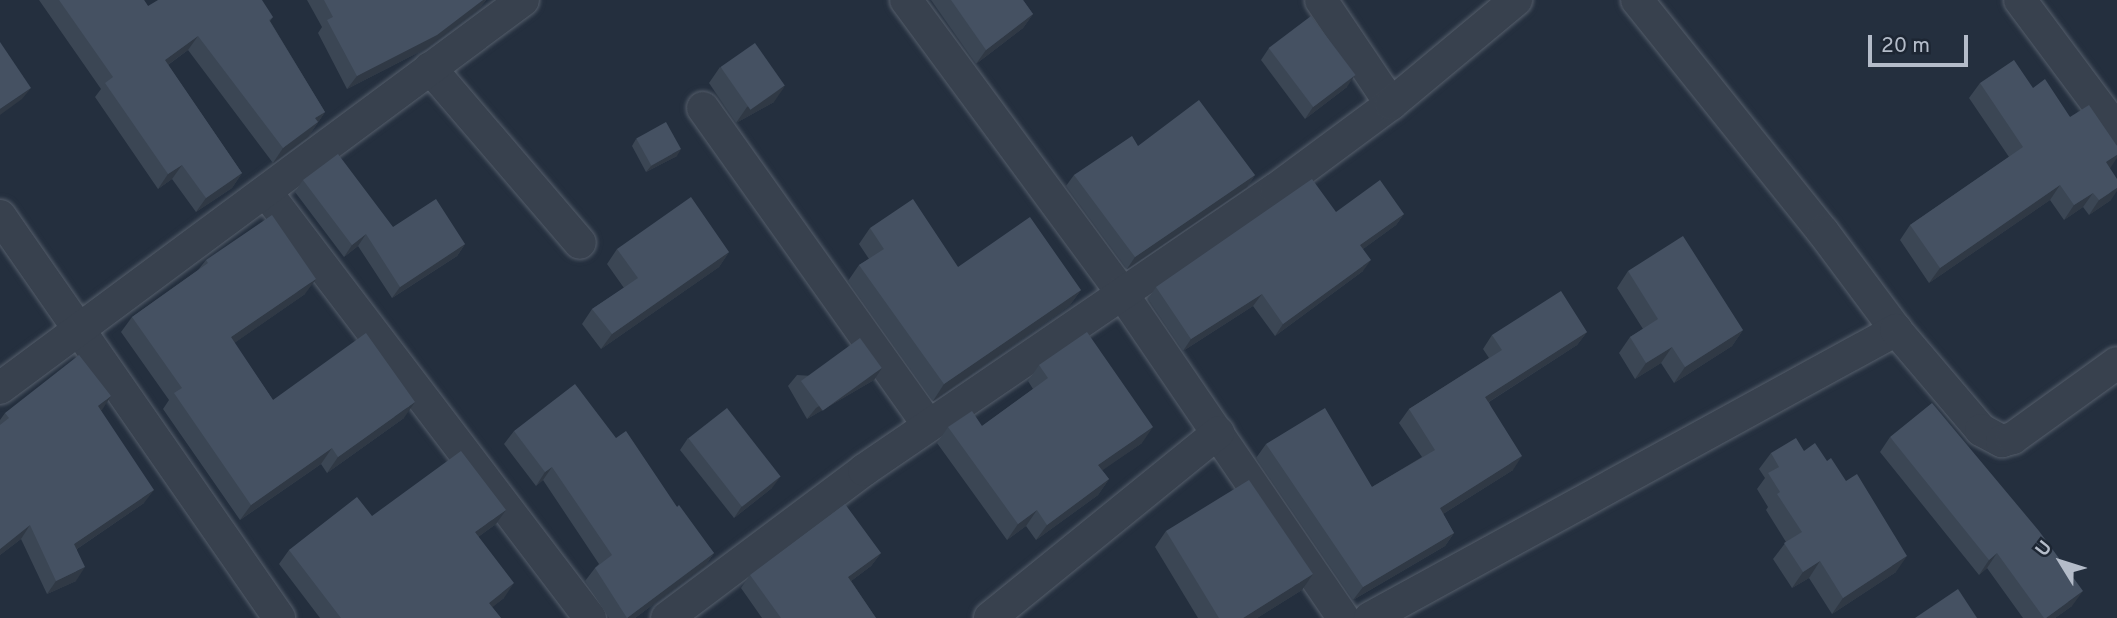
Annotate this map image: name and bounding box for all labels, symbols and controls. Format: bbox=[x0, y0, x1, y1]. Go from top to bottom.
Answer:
scale bar bbox=[1872, 21, 1972, 65]
text: 20 m bbox=[1881, 33, 1930, 60]
north arrow bbox=[2026, 527, 2096, 597]
text: U bbox=[2031, 536, 2058, 562]

